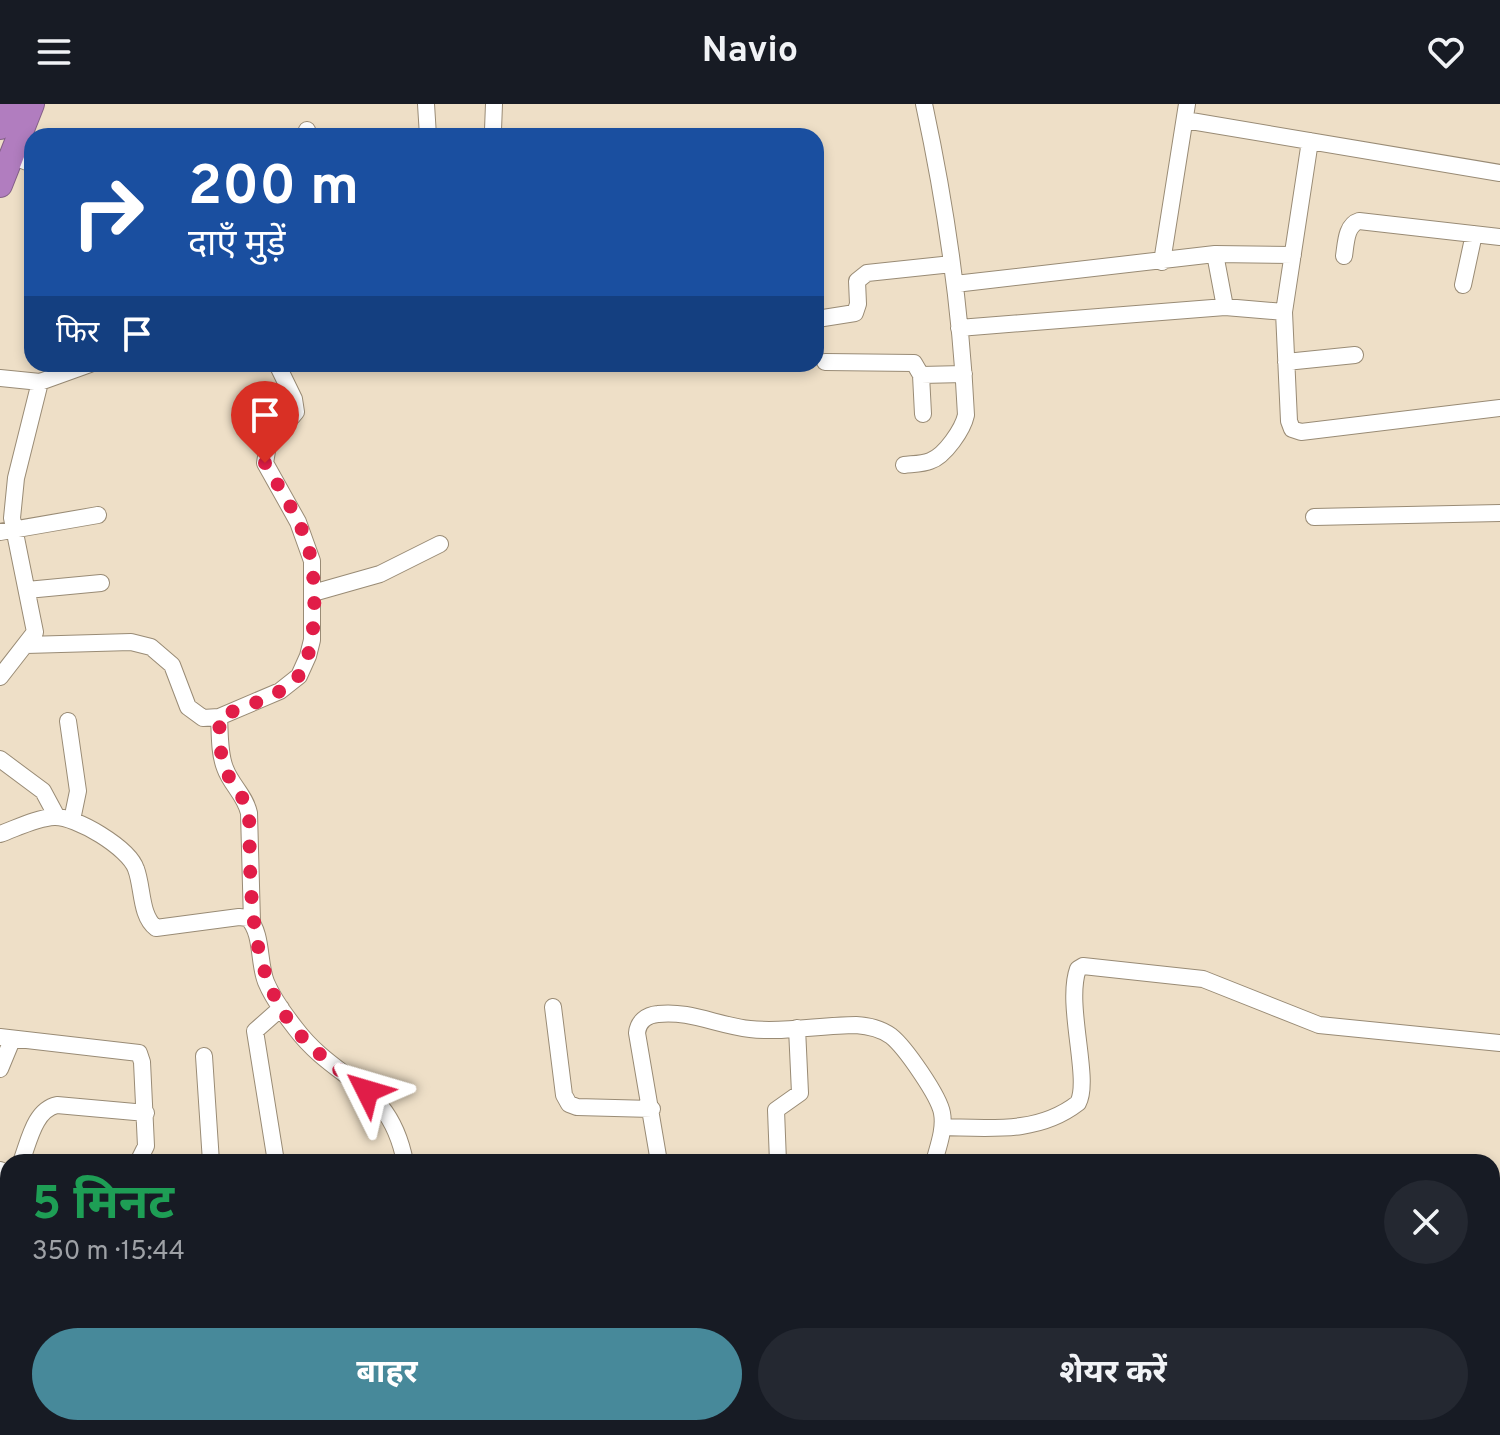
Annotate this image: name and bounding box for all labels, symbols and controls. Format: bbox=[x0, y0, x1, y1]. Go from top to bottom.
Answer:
text: Navio bbox=[702, 29, 798, 75]
icon: menu bbox=[32, 30, 76, 74]
icon: heart bbox=[1424, 30, 1468, 74]
text: 200 m bbox=[188, 154, 359, 224]
icon: right bbox=[56, 160, 160, 264]
text: दाएँ मुड़ें bbox=[188, 223, 286, 269]
icon: arrive bbox=[115, 312, 159, 356]
text: फिर bbox=[56, 316, 99, 353]
pin bbox=[231, 381, 299, 463]
icon: arrive bbox=[243, 393, 287, 437]
position arrow bbox=[325, 1049, 409, 1133]
text: 5 मिनट bbox=[32, 1176, 174, 1236]
button: close bbox=[1384, 1180, 1468, 1264]
text: 350 m · 15:44 bbox=[32, 1236, 185, 1269]
button: बाहर bbox=[32, 1328, 742, 1420]
button: शेयर करें bbox=[758, 1328, 1468, 1420]

